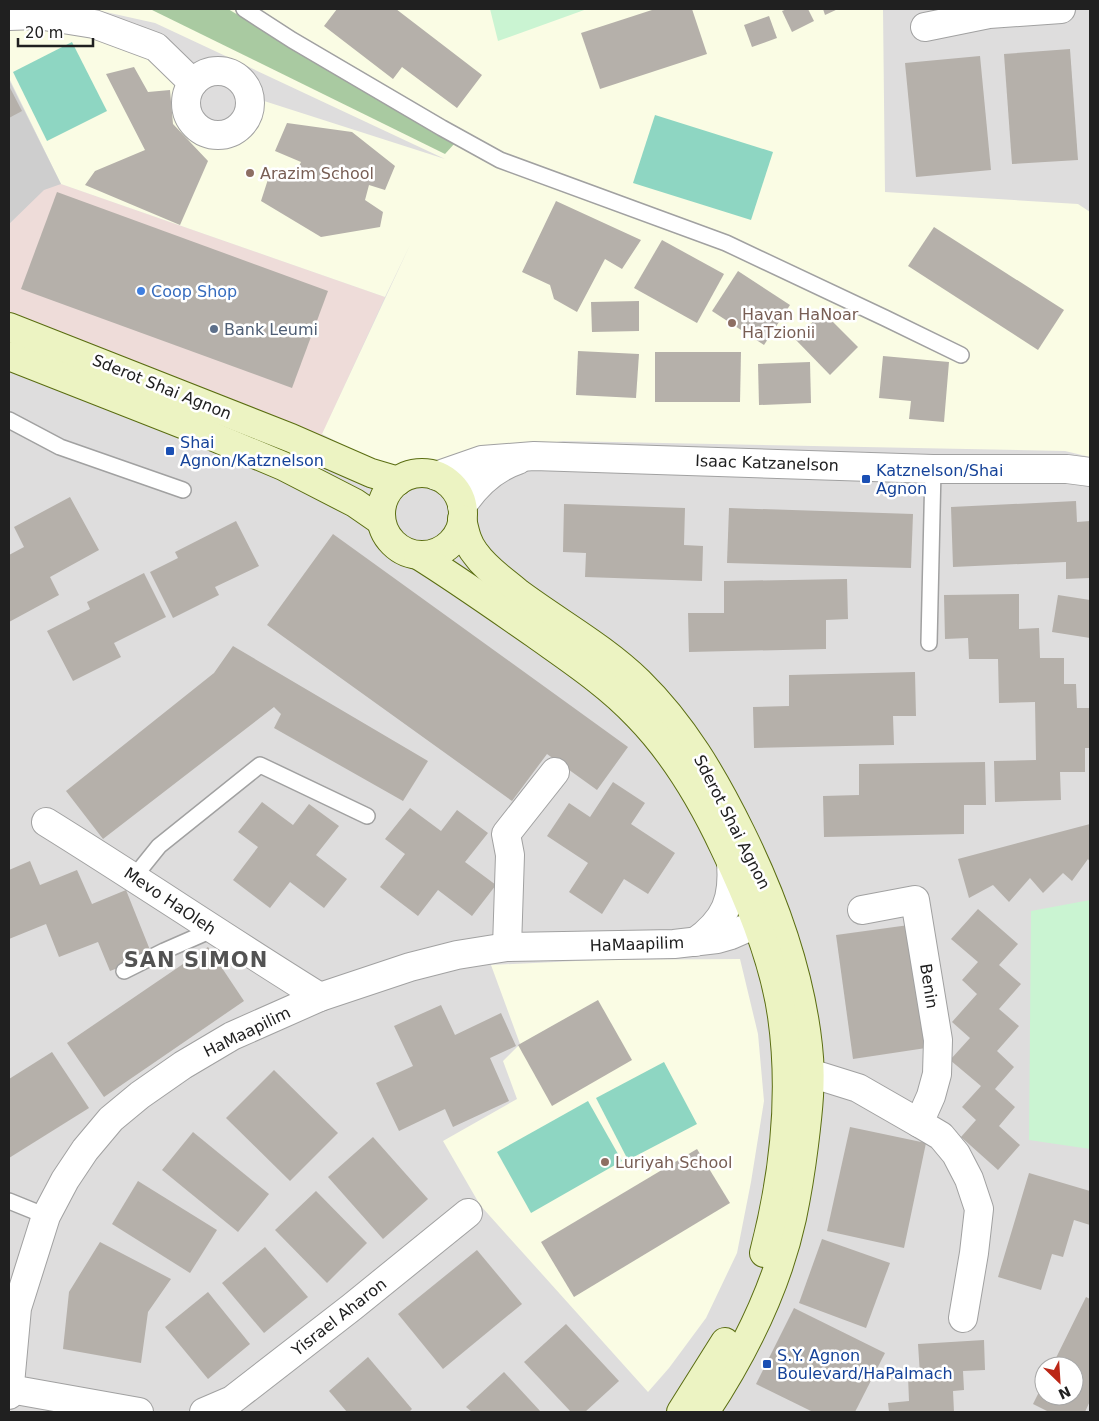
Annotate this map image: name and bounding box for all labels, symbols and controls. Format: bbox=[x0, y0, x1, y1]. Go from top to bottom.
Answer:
scale bar bbox=[18, 15, 92, 47]
text: 20 m bbox=[25, 24, 63, 42]
place label: Arazim School bbox=[260, 164, 374, 183]
marker: Arazim School bbox=[244, 167, 256, 179]
place label: Coop Shop bbox=[151, 282, 237, 301]
marker: Coop Shop bbox=[135, 285, 147, 297]
place label: Havan HaNoar HaTzionii bbox=[742, 305, 859, 342]
marker: Havan HaNoar HaTzionii bbox=[726, 317, 738, 329]
place label: Bank Leumi bbox=[224, 320, 318, 339]
marker: Bank Leumi bbox=[208, 323, 220, 335]
street label: Sderot Shai Agnon bbox=[90, 350, 234, 424]
place label: Shai Agnon/Katznelson bbox=[180, 433, 324, 470]
marker: Shai Agnon/Katznelson bbox=[164, 445, 176, 457]
street label: Isaac Katzanelson bbox=[695, 451, 839, 475]
place label: Katznelson/Shai Agnon bbox=[876, 461, 1003, 498]
marker: Katznelson/Shai Agnon bbox=[860, 473, 872, 485]
street label: Sderot Shai Agnon bbox=[690, 752, 774, 892]
street label: Mevo HaOleh bbox=[120, 863, 220, 939]
street label: HaMaapilim bbox=[590, 933, 684, 955]
district label: SAN SIMON bbox=[124, 948, 268, 972]
street label: Benin bbox=[916, 962, 942, 1010]
street label: HaMaapilim bbox=[200, 1003, 294, 1061]
place label: Luriyah School bbox=[615, 1153, 732, 1172]
marker: Luriyah School bbox=[599, 1156, 611, 1168]
street label: Yisrael Aharon bbox=[287, 1274, 390, 1360]
place label: S.Y. Agnon Boulevard/HaPalmach bbox=[777, 1346, 953, 1383]
north arrow bbox=[1034, 1356, 1084, 1406]
marker: S.Y. Agnon Boulevard/HaPalmach bbox=[761, 1358, 773, 1370]
text: N bbox=[1056, 1383, 1073, 1403]

